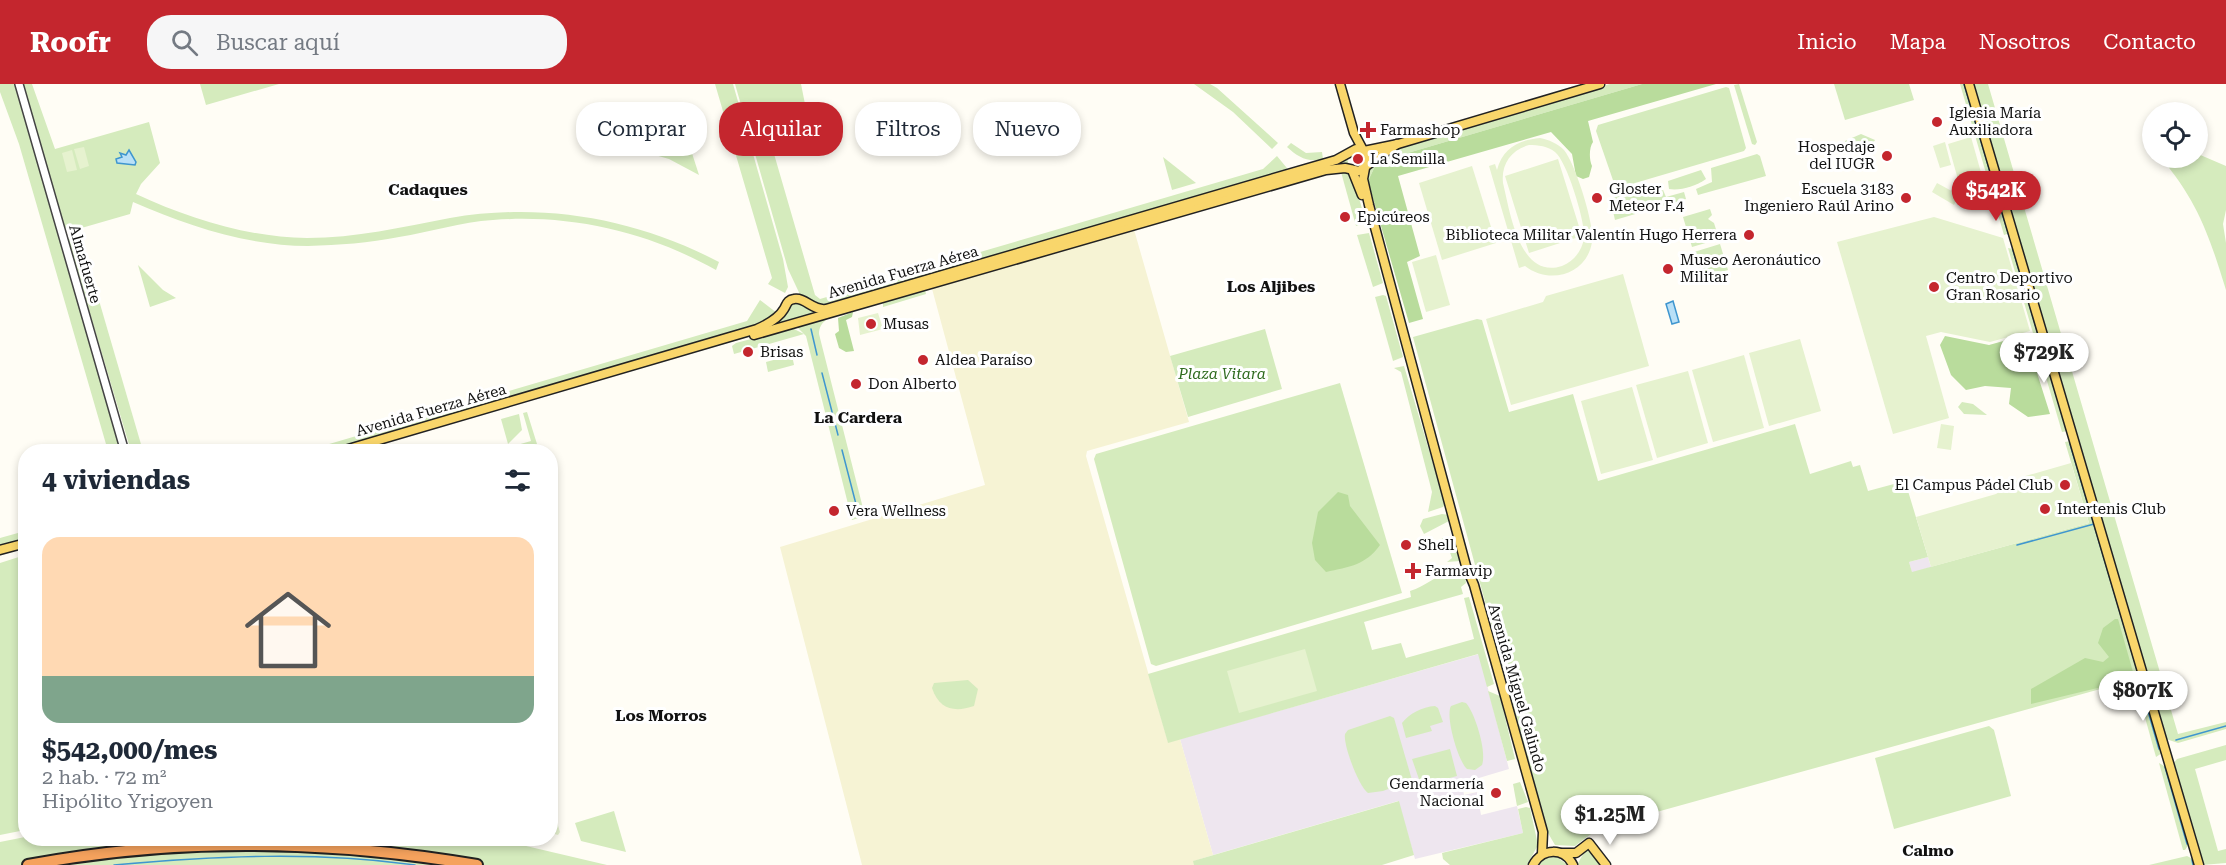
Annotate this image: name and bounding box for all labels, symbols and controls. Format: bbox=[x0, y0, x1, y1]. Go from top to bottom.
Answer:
search box bbox=[147, 15, 567, 69]
text: Roofr bbox=[30, 26, 111, 59]
icon: search bbox=[168, 26, 201, 59]
text: Buscar aquí bbox=[216, 30, 340, 55]
text: Inicio bbox=[1797, 30, 1857, 54]
text: Mapa bbox=[1890, 30, 1946, 54]
text: Nosotros bbox=[1979, 30, 2070, 54]
text: Contacto bbox=[2103, 30, 2196, 54]
chip: Comprar bbox=[576, 102, 707, 156]
chip: Alquilar bbox=[719, 102, 843, 156]
chip: Filtros bbox=[855, 102, 961, 156]
chip: Nuevo bbox=[973, 102, 1081, 156]
map controls bbox=[2142, 102, 2208, 168]
button: locate bbox=[2142, 102, 2208, 168]
place label: Iglesia María Auxiliadora bbox=[1949, 104, 2041, 139]
marker: Iglesia María Auxiliadora bbox=[1930, 115, 1944, 129]
place label: Farmashop bbox=[1380, 121, 1460, 139]
marker: Farmashop bbox=[1361, 123, 1375, 137]
place label: Hospedaje del IUGR bbox=[1798, 138, 1876, 173]
marker: Hospedaje del IUGR bbox=[1880, 149, 1894, 163]
place label: La Semilla bbox=[1370, 150, 1445, 168]
marker: La Semilla bbox=[1351, 152, 1365, 166]
pin: $542K bbox=[1954, 171, 2038, 222]
text: $542K bbox=[1966, 178, 2026, 202]
district label: Cadaques bbox=[388, 180, 468, 199]
place label: Gloster Meteor F.4 bbox=[1609, 180, 1685, 215]
place label: Escuela 3183 Ingeniero Raúl Arino bbox=[1744, 180, 1894, 215]
marker: Gloster Meteor F.4 bbox=[1590, 191, 1604, 205]
marker: Escuela 3183 Ingeniero Raúl Arino bbox=[1899, 191, 1913, 205]
place label: Epicúreos bbox=[1357, 208, 1430, 226]
marker: Epicúreos bbox=[1338, 210, 1352, 224]
street label: Almafuerte bbox=[65, 223, 105, 305]
place label: Biblioteca Militar Valentín Hugo Herrera bbox=[1446, 226, 1737, 244]
marker: Biblioteca Militar Valentín Hugo Herrera bbox=[1742, 228, 1756, 242]
street label: Avenida Fuerza Aérea bbox=[826, 242, 980, 302]
place label: Museo Aeronáutico Militar bbox=[1680, 251, 1821, 286]
marker: Museo Aeronáutico Militar bbox=[1661, 262, 1675, 276]
place label: Centro Deportivo Gran Rosario bbox=[1946, 269, 2073, 304]
district label: Los Aljibes bbox=[1227, 277, 1315, 296]
marker: Centro Deportivo Gran Rosario bbox=[1927, 280, 1941, 294]
place label: Musas bbox=[883, 315, 929, 333]
marker: Musas bbox=[864, 317, 878, 331]
pin: $729K bbox=[2002, 333, 2086, 384]
text: $729K bbox=[2014, 340, 2074, 364]
place label: Brisas bbox=[760, 343, 803, 361]
marker: Brisas bbox=[741, 345, 755, 359]
place label: Aldea Paraíso bbox=[935, 351, 1033, 369]
marker: Aldea Paraíso bbox=[916, 353, 930, 367]
park label: Plaza Vitara bbox=[1177, 365, 1266, 383]
place label: Don Alberto bbox=[868, 375, 957, 393]
marker: Don Alberto bbox=[849, 377, 863, 391]
street label: Avenida Fuerza Aérea bbox=[354, 380, 508, 440]
district label: La Cardera bbox=[814, 408, 903, 427]
icon: filters bbox=[501, 464, 534, 497]
text: 4 viviendas bbox=[42, 465, 190, 495]
place label: El Campus Pádel Club bbox=[1895, 476, 2053, 494]
marker: El Campus Pádel Club bbox=[2058, 478, 2072, 492]
place label: Intertenis Club bbox=[2057, 500, 2166, 518]
place label: Vera Wellness bbox=[846, 502, 946, 520]
marker: Intertenis Club bbox=[2038, 502, 2052, 516]
marker: Vera Wellness bbox=[827, 504, 841, 518]
place label: Shell bbox=[1418, 536, 1455, 554]
marker: Shell bbox=[1399, 538, 1413, 552]
place label: Farmavip bbox=[1425, 562, 1492, 580]
marker: Farmavip bbox=[1406, 564, 1420, 578]
icon: home bbox=[234, 576, 342, 684]
street label: Avenida Miguel Galindo bbox=[1484, 602, 1550, 774]
pin: $807K bbox=[2101, 671, 2185, 722]
text: $807K bbox=[2113, 678, 2173, 702]
district label: Los Morros bbox=[615, 706, 707, 725]
text: $542,000/mes bbox=[42, 735, 218, 765]
text: 2 hab. · 72 m² bbox=[42, 765, 166, 789]
place label: Gendarmería Nacional bbox=[1389, 775, 1484, 810]
marker: Gendarmería Nacional bbox=[1489, 786, 1503, 800]
text: Hipólito Yrigoyen bbox=[42, 789, 213, 813]
pin: $1.25M bbox=[1561, 795, 1659, 846]
text: $1.25M bbox=[1575, 802, 1645, 826]
district label: Calmo bbox=[1902, 841, 1954, 860]

